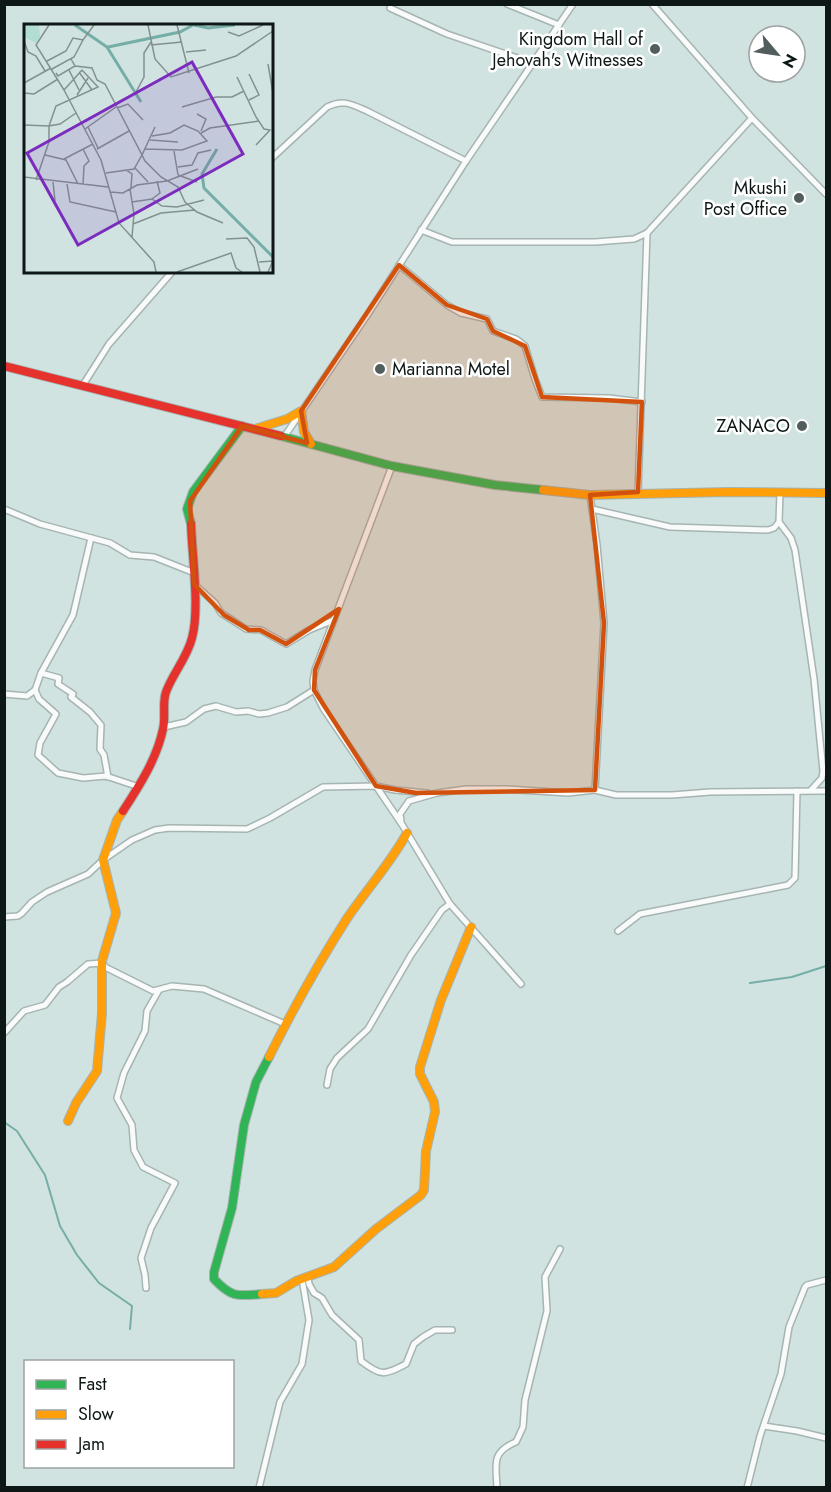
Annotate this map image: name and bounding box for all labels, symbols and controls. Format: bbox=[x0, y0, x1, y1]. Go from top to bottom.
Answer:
inset map bbox=[24, 24, 273, 273]
north arrow bbox=[747, 24, 807, 84]
place label: Kingdom Hall of Jehovah's Witnesses bbox=[490, 26, 644, 73]
marker: Kingdom Hall of Jehovah's Witnesses bbox=[648, 42, 662, 56]
text: N bbox=[777, 50, 803, 72]
place label: Mkushi Post Office bbox=[704, 175, 787, 222]
marker: Mkushi Post Office bbox=[792, 191, 806, 205]
place label: Marianna Motel bbox=[392, 356, 510, 382]
marker: Marianna Motel bbox=[373, 362, 387, 376]
place label: ZANACO bbox=[716, 413, 790, 439]
marker: ZANACO bbox=[795, 419, 809, 433]
legend bbox=[24, 1360, 234, 1468]
text: Fast bbox=[78, 1371, 107, 1397]
text: Slow bbox=[78, 1401, 115, 1427]
text: Jam bbox=[76, 1431, 105, 1457]

